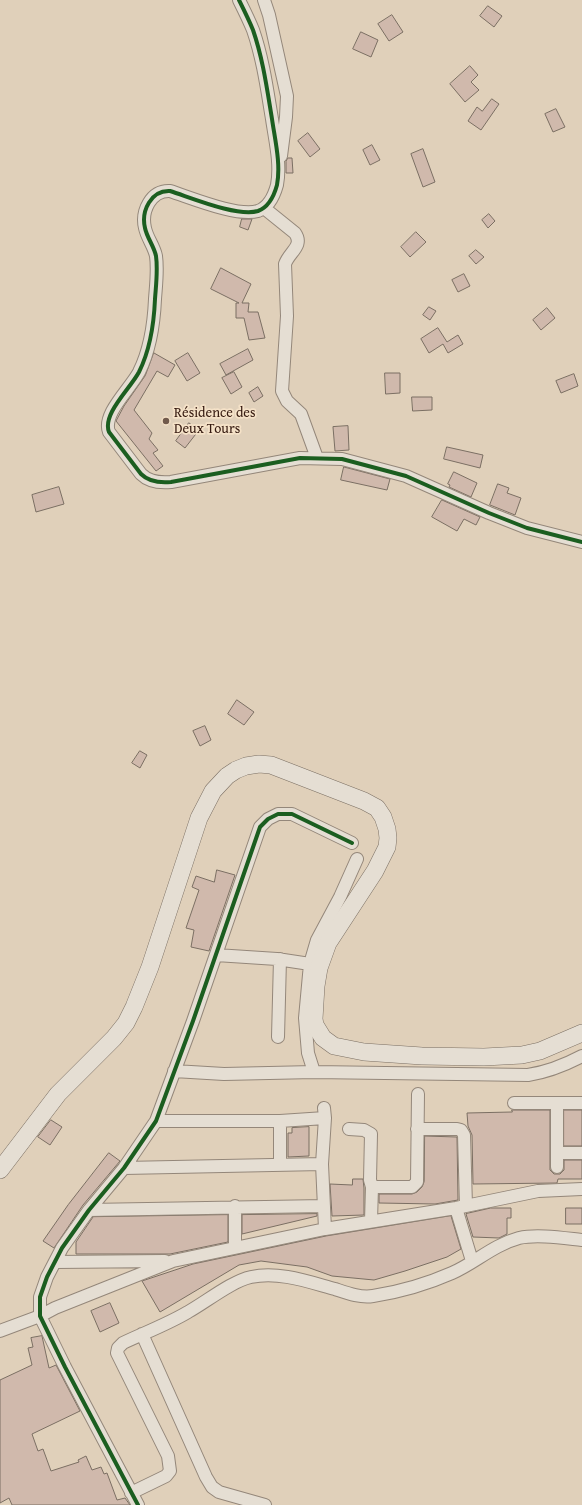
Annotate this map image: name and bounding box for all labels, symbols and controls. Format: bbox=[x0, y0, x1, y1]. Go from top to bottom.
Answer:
place label: Résidence des Deux Tours bbox=[174, 405, 255, 438]
marker: Résidence des Deux Tours bbox=[161, 416, 171, 426]

